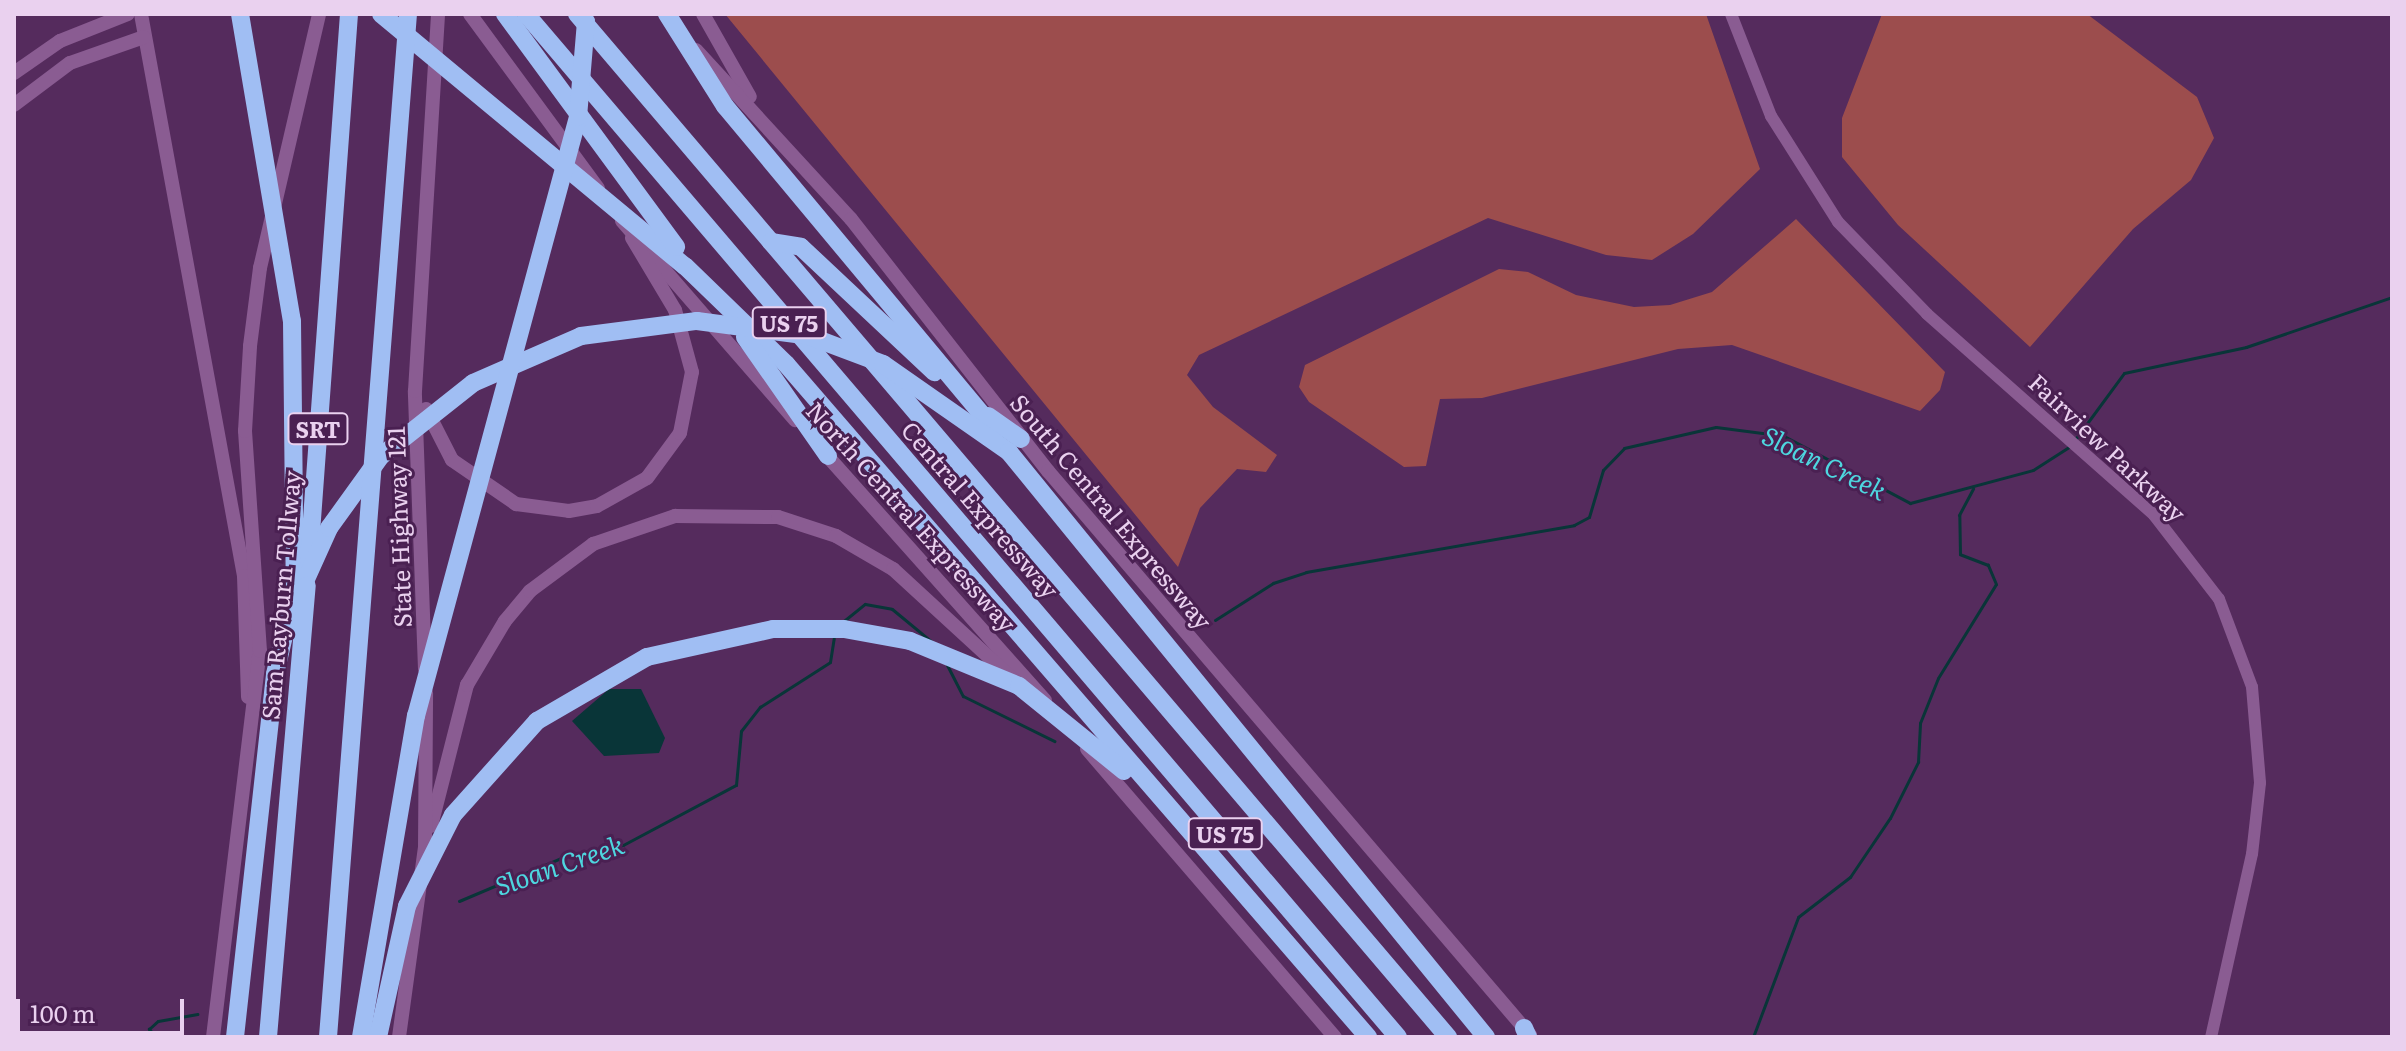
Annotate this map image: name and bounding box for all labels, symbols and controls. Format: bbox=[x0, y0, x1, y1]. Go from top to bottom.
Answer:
road number: US 75 bbox=[751, 305, 827, 341]
street label: Fairview Parkway bbox=[2024, 367, 2192, 527]
street label: South Central Expressway bbox=[1005, 388, 1219, 634]
street label: North Central Expressway bbox=[801, 395, 1023, 637]
road number: SRT bbox=[286, 411, 350, 447]
street label: Central Expressway bbox=[896, 415, 1066, 603]
water label: Sloan Creek bbox=[1758, 419, 1892, 505]
street label: State Highway 121 bbox=[380, 426, 416, 628]
street label: Sam Rayburn Tollway bbox=[255, 469, 305, 721]
road number: US 75 bbox=[1187, 816, 1263, 852]
water label: Sloan Creek bbox=[490, 827, 628, 901]
scale bar bbox=[20, 983, 188, 1033]
text: 100 m bbox=[30, 995, 96, 1030]

